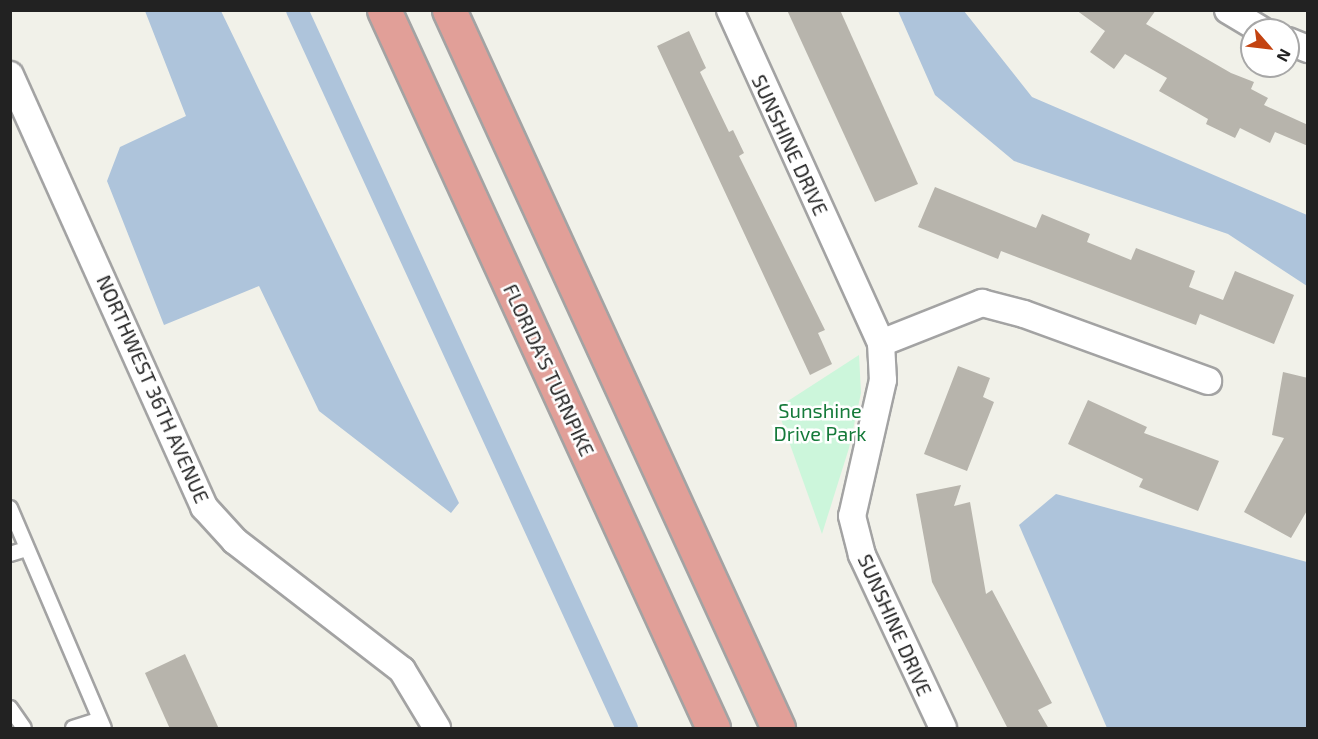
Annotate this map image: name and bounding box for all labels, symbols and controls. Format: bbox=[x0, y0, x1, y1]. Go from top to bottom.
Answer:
north arrow bbox=[1240, 18, 1300, 78]
text: N bbox=[1273, 46, 1296, 65]
street label: SUNSHINE DRIVE bbox=[747, 71, 833, 219]
street label: NORTHWEST 36TH AVENUE bbox=[92, 271, 214, 507]
street label: FLORIDA'S TURNPIKE bbox=[498, 280, 600, 460]
park label: Sunshine Drive Park bbox=[774, 398, 866, 445]
street label: SUNSHINE DRIVE bbox=[853, 550, 937, 700]

